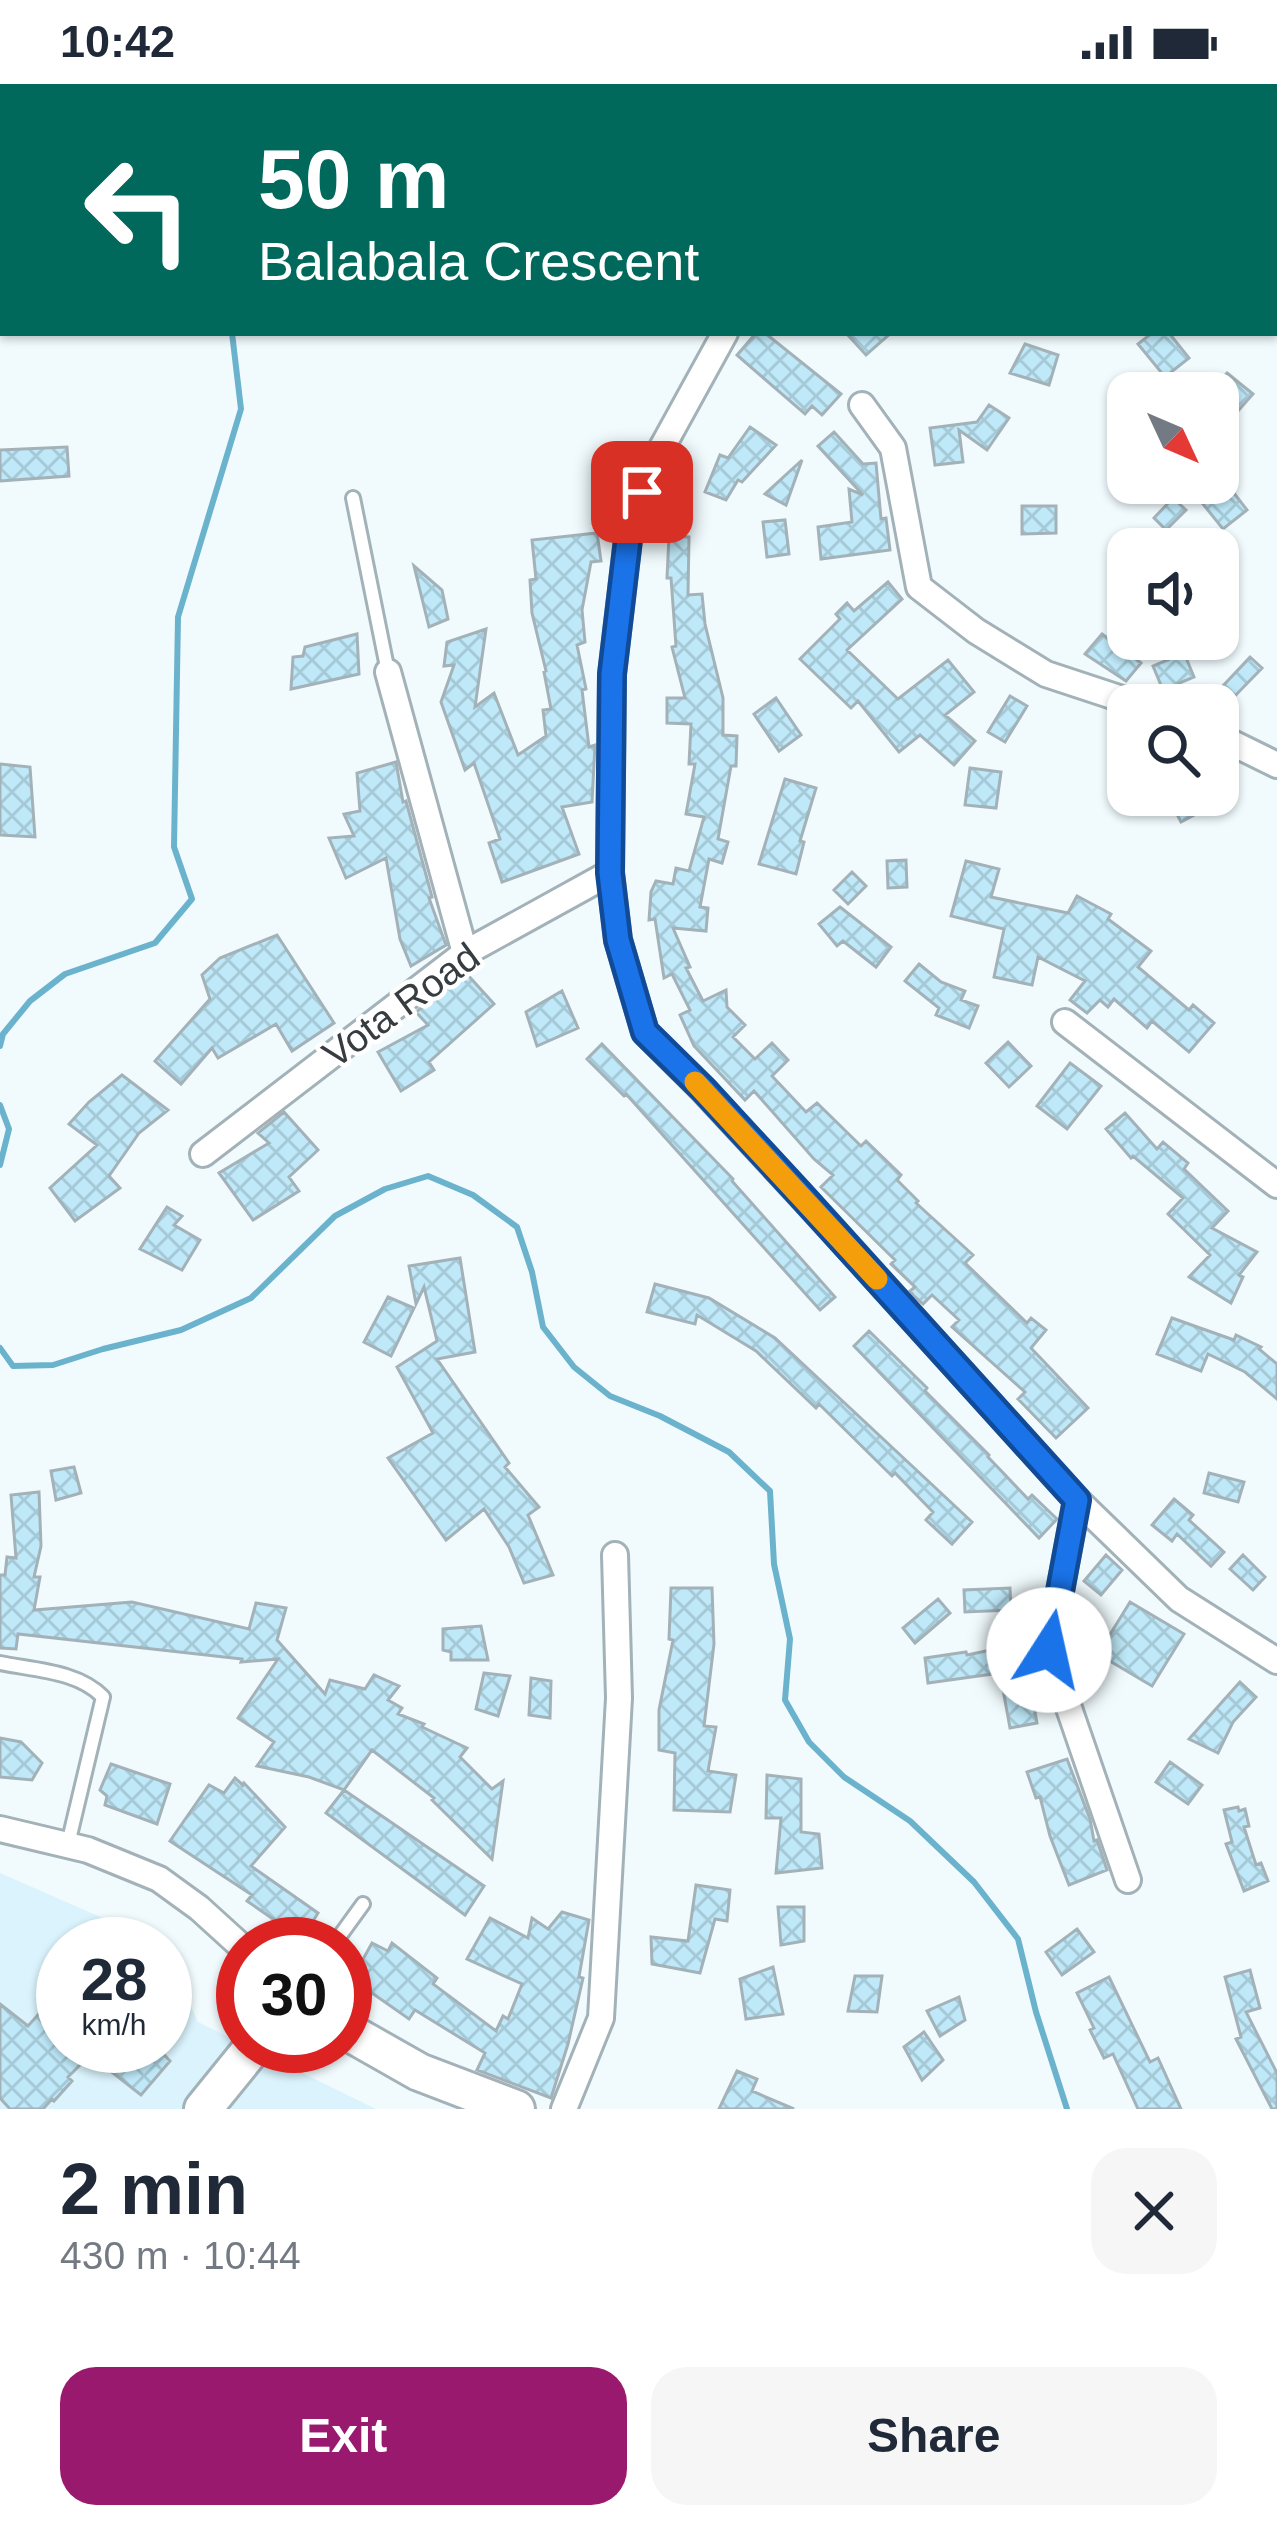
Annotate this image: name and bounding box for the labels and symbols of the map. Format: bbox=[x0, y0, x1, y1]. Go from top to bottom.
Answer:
north arrow bbox=[1107, 372, 1239, 504]
pin bbox=[591, 441, 693, 543]
street label: Vota Road bbox=[315, 934, 487, 1076]
position arrow bbox=[986, 1587, 1112, 1713]
speed limit sign: 30 bbox=[216, 1917, 372, 2073]

